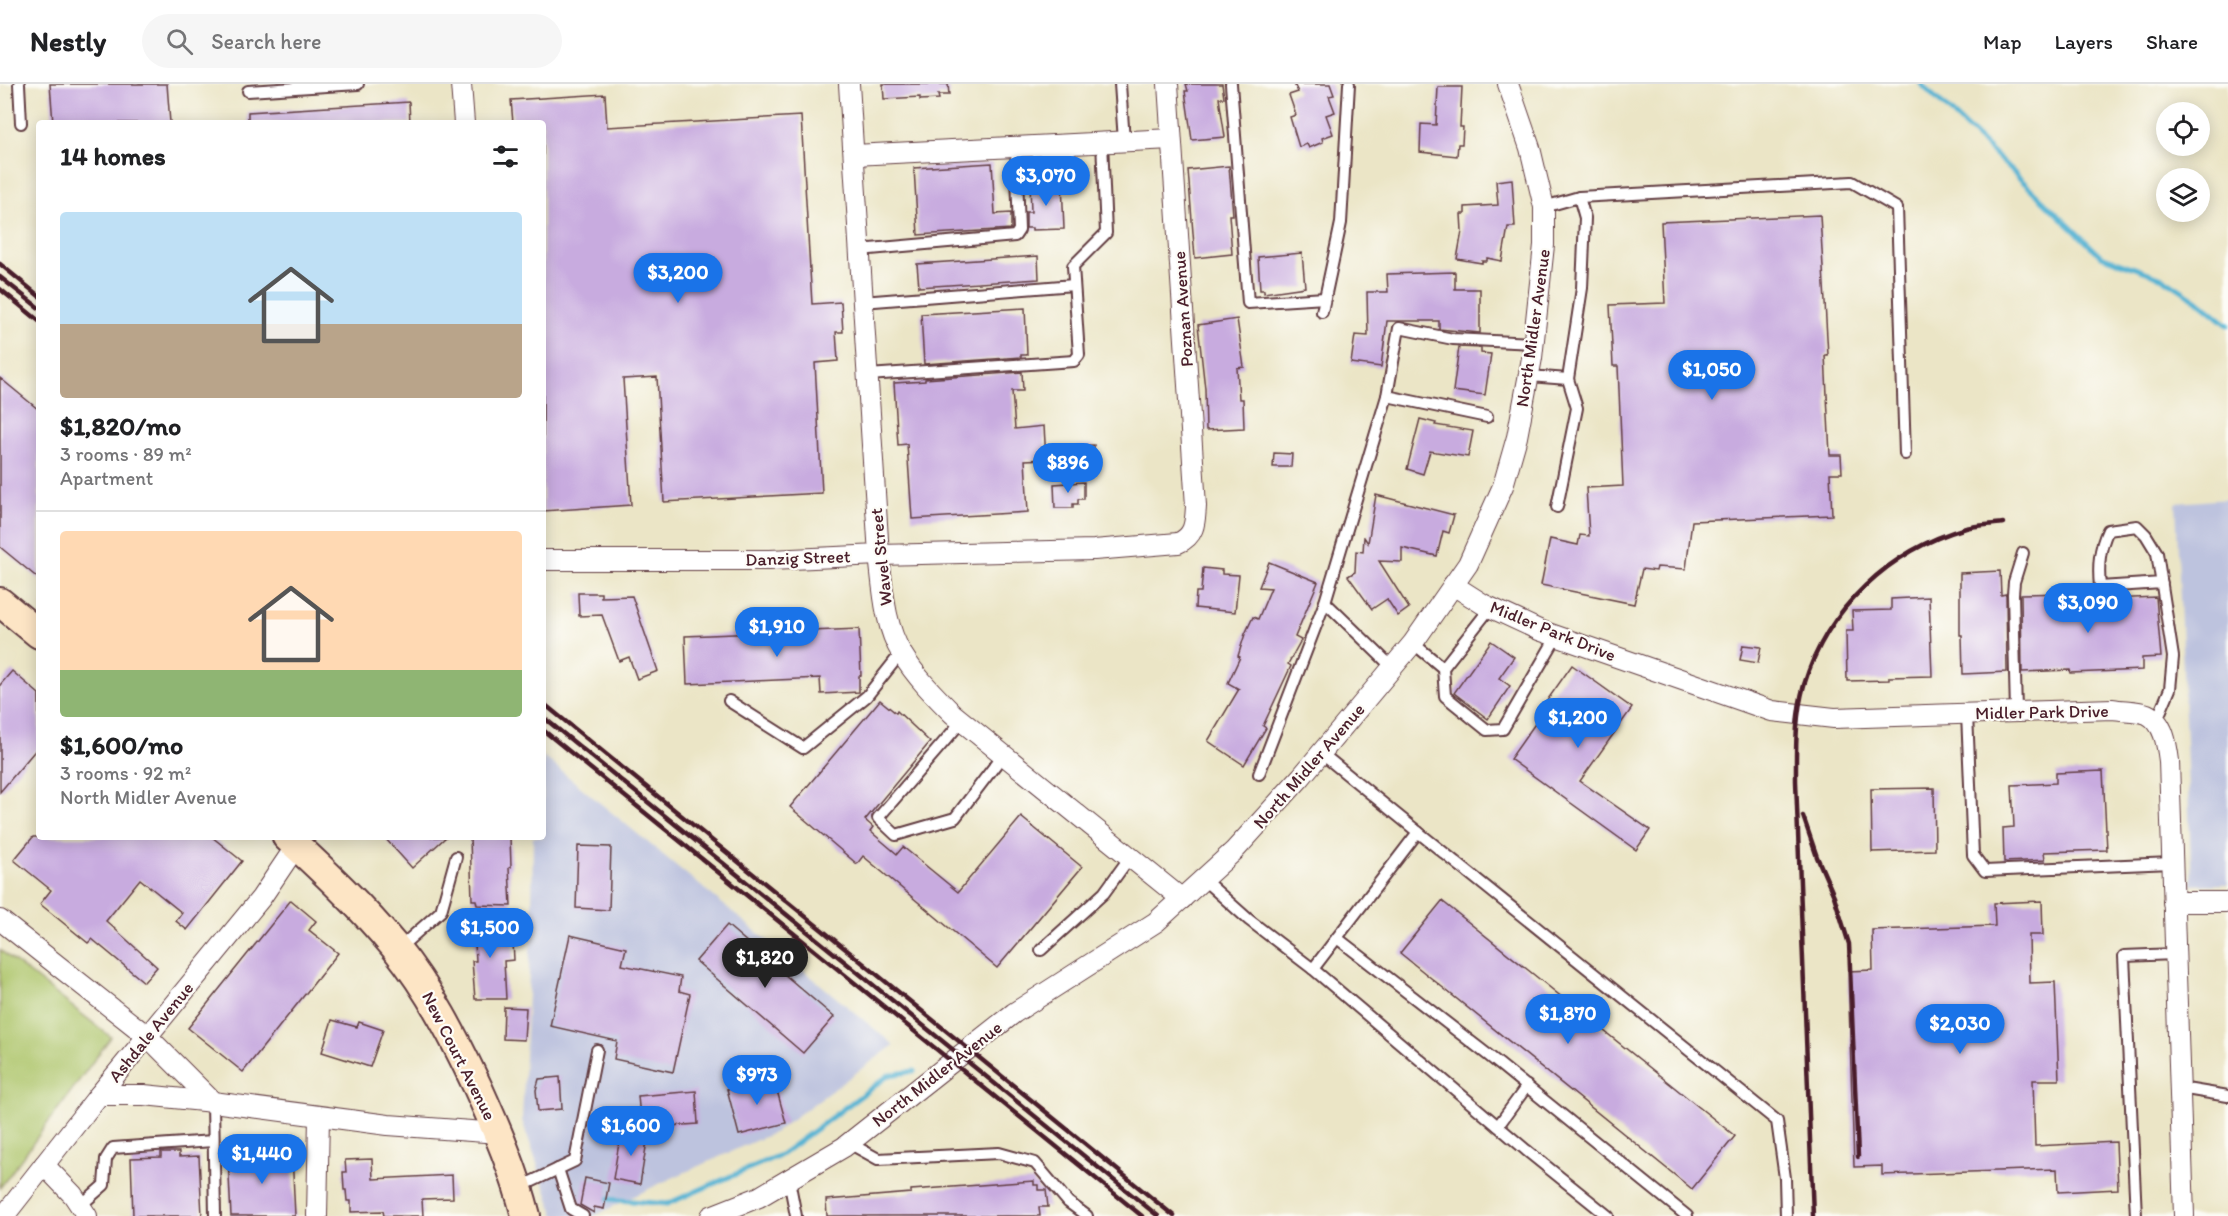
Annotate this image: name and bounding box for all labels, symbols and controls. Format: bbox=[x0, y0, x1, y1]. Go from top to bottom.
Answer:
search box bbox=[142, 14, 562, 68]
text: Nestly bbox=[30, 24, 106, 58]
icon: search bbox=[163, 25, 196, 58]
text: Search here bbox=[211, 28, 322, 55]
text: Map bbox=[1983, 29, 2022, 54]
text: Layers bbox=[2055, 29, 2113, 54]
text: Share bbox=[2146, 29, 2198, 54]
map controls bbox=[2156, 102, 2210, 222]
button: locate bbox=[2156, 102, 2210, 156]
text: 14 homes bbox=[60, 140, 166, 172]
icon: filters bbox=[489, 140, 522, 173]
pin: $3,070 bbox=[997, 156, 1095, 207]
text: $3,070 bbox=[1016, 163, 1076, 187]
button: layers bbox=[2156, 168, 2210, 222]
street label: North Midler Avenue bbox=[1511, 248, 1555, 408]
street label: Poznan Avenue bbox=[1168, 250, 1198, 368]
icon: home bbox=[237, 251, 345, 359]
pin: $3,200 bbox=[629, 253, 727, 304]
text: $3,200 bbox=[648, 260, 708, 284]
pin: $1,050 bbox=[1663, 350, 1761, 401]
text: $1,050 bbox=[1682, 357, 1742, 381]
text: $1,820/mo bbox=[60, 410, 181, 442]
text: 3 rooms · 89 m² bbox=[60, 442, 192, 466]
pin: $896 bbox=[1032, 443, 1104, 494]
text: $896 bbox=[1047, 450, 1089, 474]
text: Apartment bbox=[60, 466, 153, 490]
street label: Wavel Street bbox=[865, 507, 897, 607]
street label: Danzig Street bbox=[745, 545, 851, 571]
icon: home bbox=[237, 570, 345, 678]
pin: $3,090 bbox=[2039, 583, 2137, 634]
text: $3,090 bbox=[2058, 590, 2118, 614]
street label: Midler Park Drive bbox=[1487, 596, 1619, 666]
pin: $1,910 bbox=[728, 607, 826, 658]
text: $1,910 bbox=[749, 614, 805, 638]
pin: $1,200 bbox=[1529, 698, 1627, 749]
street label: North Midler Avenue bbox=[1248, 699, 1370, 833]
street label: Midler Park Drive bbox=[1975, 700, 2109, 724]
text: $1,200 bbox=[1548, 705, 1608, 729]
text: $1,600/mo bbox=[60, 729, 183, 761]
text: 3 rooms · 92 m² bbox=[60, 761, 191, 785]
text: North Midler Avenue bbox=[60, 785, 237, 809]
pin: $1,500 bbox=[441, 908, 539, 959]
text: $1,500 bbox=[460, 915, 520, 939]
pin: $1,820 bbox=[716, 938, 814, 989]
text: $1,820 bbox=[736, 945, 794, 969]
street label: Ashdale Avenue bbox=[104, 977, 198, 1087]
street label: New Court Avenue bbox=[417, 988, 501, 1124]
pin: $1,870 bbox=[1519, 994, 1617, 1045]
text: $1,870 bbox=[1539, 1001, 1597, 1025]
pin: $2,030 bbox=[1911, 1004, 2009, 1055]
text: $2,030 bbox=[1930, 1011, 1990, 1035]
street label: North Midler Avenue bbox=[868, 1016, 1006, 1132]
pin: $973 bbox=[721, 1055, 793, 1106]
text: $973 bbox=[736, 1062, 778, 1086]
pin: $1,600 bbox=[582, 1106, 680, 1157]
text: $1,600 bbox=[601, 1113, 661, 1137]
pin: $1,440 bbox=[213, 1134, 311, 1185]
text: $1,440 bbox=[232, 1141, 292, 1165]

